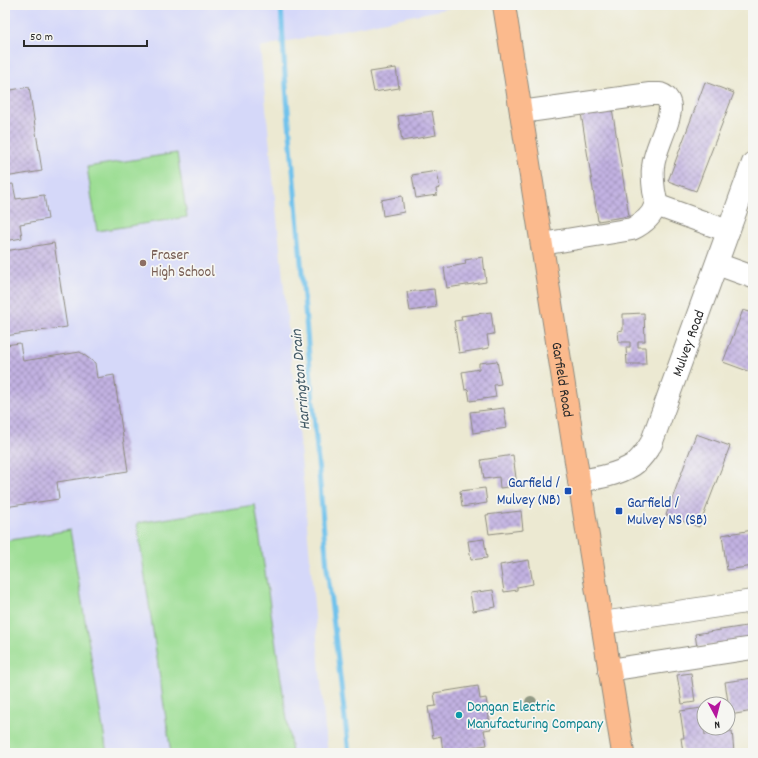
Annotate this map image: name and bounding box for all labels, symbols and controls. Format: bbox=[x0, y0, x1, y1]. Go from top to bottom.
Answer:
scale bar bbox=[24, 22, 147, 48]
text: 50 m bbox=[30, 29, 53, 46]
place label: Fraser High School bbox=[151, 245, 215, 284]
marker: Fraser High School bbox=[138, 258, 148, 268]
street label: Mulvey Road bbox=[667, 307, 712, 380]
water label: Harrington Drain bbox=[286, 328, 317, 431]
street label: Garfield Road bbox=[544, 340, 578, 419]
place label: Garfield / Mulvey (NB) bbox=[497, 473, 560, 512]
marker: Garfield / Mulvey (NB) bbox=[563, 486, 573, 496]
place label: Garfield / Mulvey NS (SB) bbox=[627, 493, 707, 532]
marker: Garfield / Mulvey NS (SB) bbox=[614, 506, 624, 516]
north arrow bbox=[696, 696, 736, 736]
place label: Dongan Electric Manufacturing Company bbox=[467, 697, 604, 736]
marker: Dongan Electric Manufacturing Company bbox=[454, 710, 464, 720]
text: N bbox=[713, 716, 721, 732]

